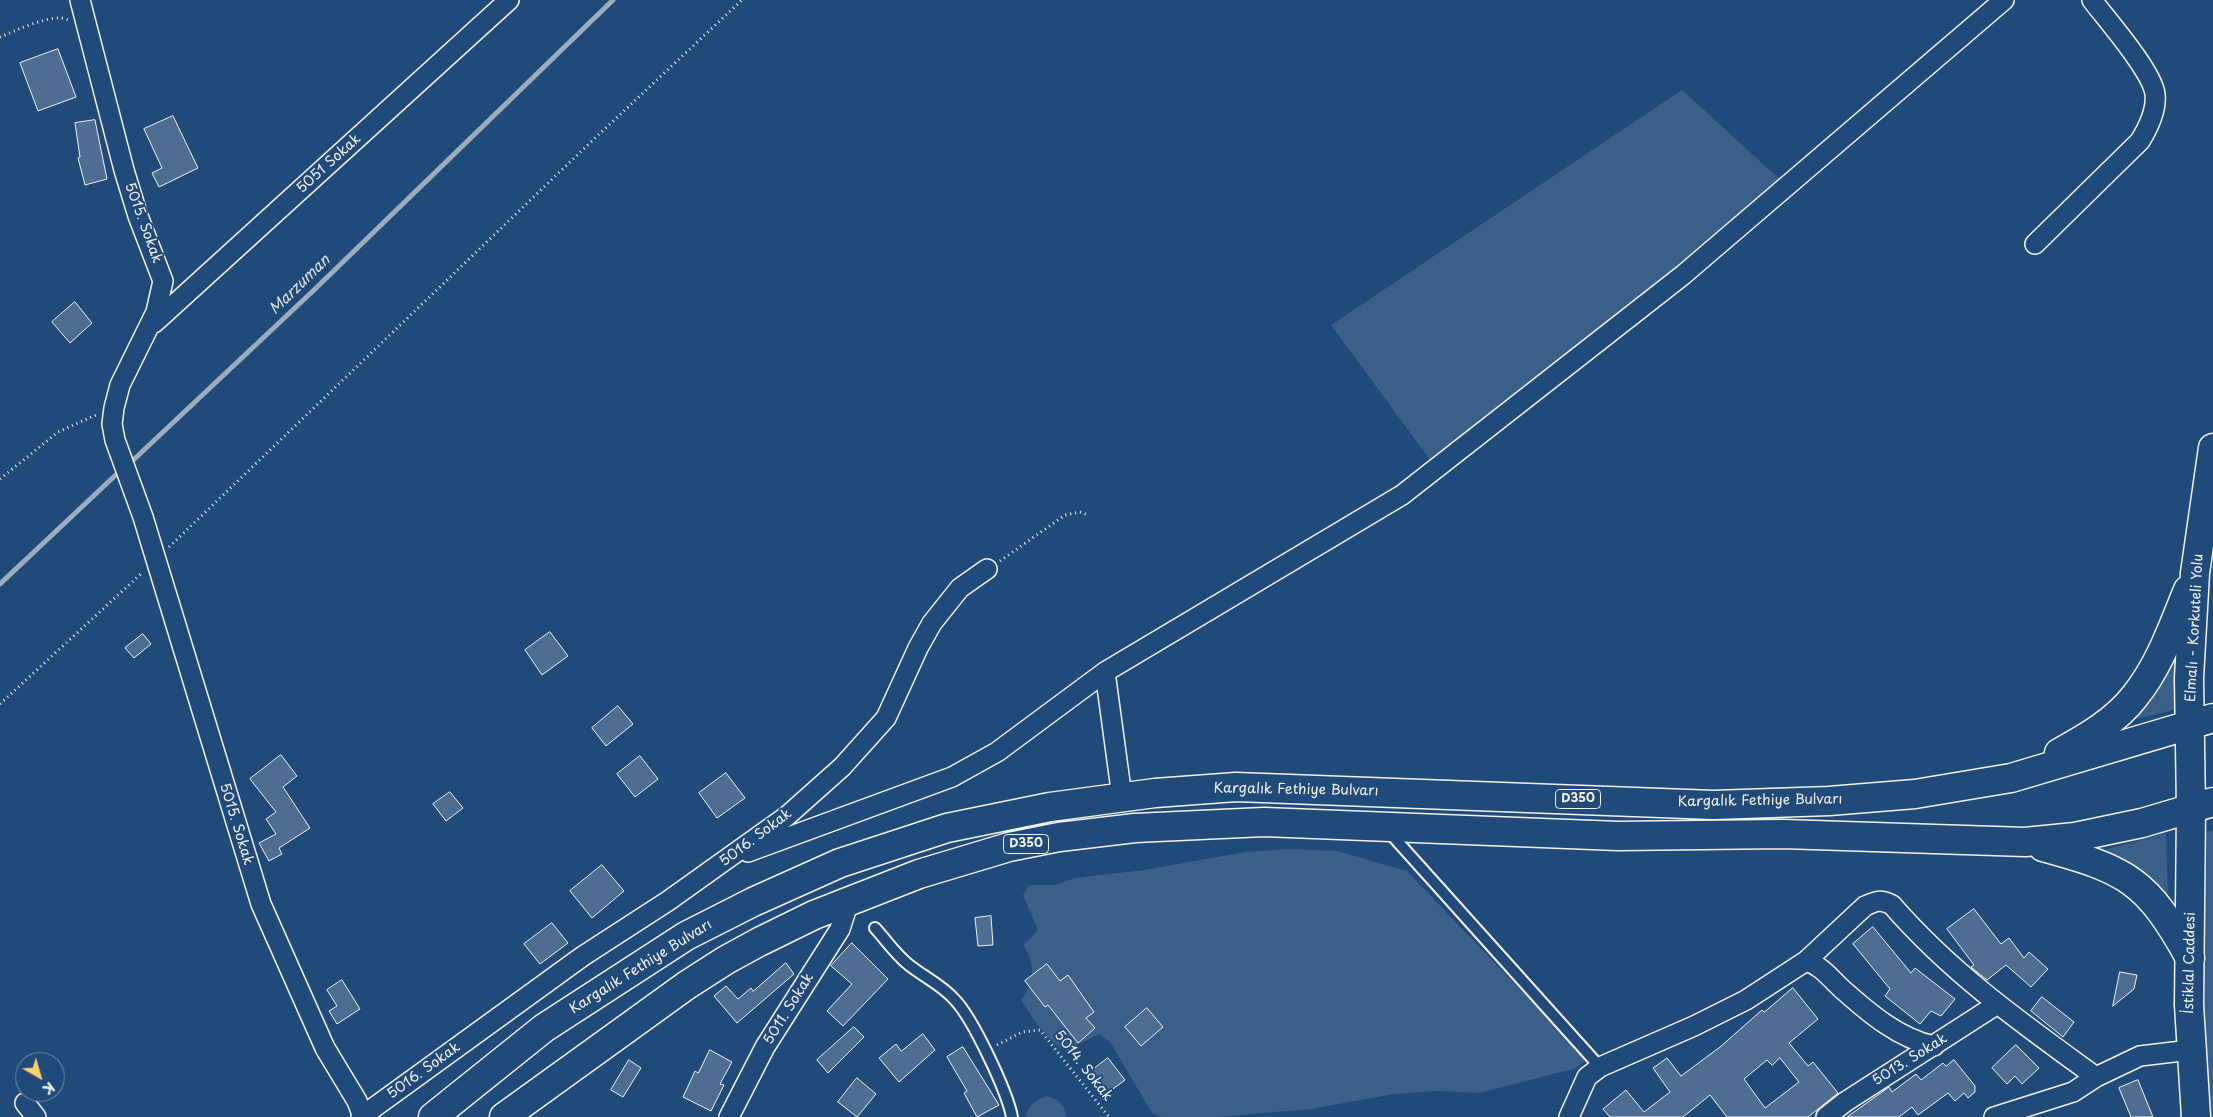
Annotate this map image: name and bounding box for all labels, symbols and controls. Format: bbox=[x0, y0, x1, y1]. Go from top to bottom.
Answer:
street label: 5051 Sokak bbox=[293, 131, 365, 197]
street label: 5015. Sokak bbox=[121, 180, 165, 266]
water label: Marzuman bbox=[266, 252, 334, 318]
street label: Elmalı - Korkuteli Yolu bbox=[2183, 553, 2207, 703]
street label: Kargalık Fethiye Bulvarı bbox=[1213, 780, 1379, 800]
street label: 5015. Sokak bbox=[216, 781, 256, 867]
road number: D350 bbox=[1556, 790, 1600, 809]
street label: Kargalık Fethiye Bulvarı bbox=[1677, 791, 1843, 811]
street label: 5016. Sokak bbox=[717, 806, 795, 870]
road number: D350 bbox=[1004, 834, 1048, 854]
street label: İstiklal Caddesi bbox=[2181, 912, 2199, 1014]
street label: Kargalık Fethiye Bulvarı bbox=[567, 916, 715, 1018]
street label: 5011. Sokak bbox=[760, 970, 818, 1048]
street label: 5014. Sokak bbox=[1050, 1027, 1116, 1105]
street label: 5013. Sokak bbox=[1870, 1030, 1950, 1090]
street label: 5016. Sokak bbox=[384, 1039, 464, 1103]
north arrow bbox=[15, 1052, 65, 1102]
text: K bbox=[38, 1077, 59, 1100]

